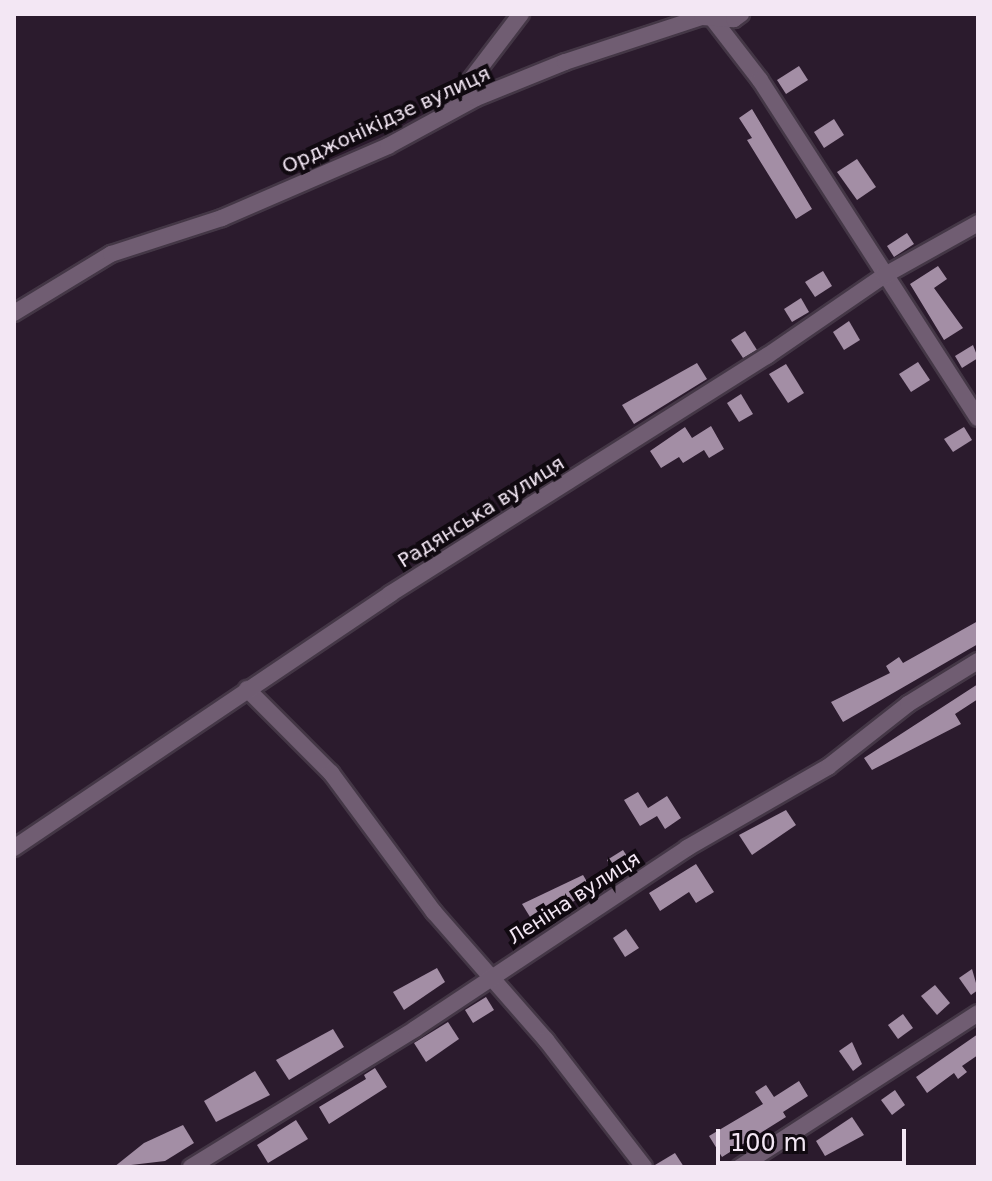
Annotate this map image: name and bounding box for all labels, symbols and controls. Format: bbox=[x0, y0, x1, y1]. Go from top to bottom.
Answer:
street label: Орджонікідзе вулиця bbox=[278, 61, 494, 179]
street label: Радянська вулиця bbox=[393, 451, 569, 573]
street label: Леніна вулиця bbox=[503, 846, 645, 950]
scale bar bbox=[720, 1113, 910, 1163]
text: 100 m bbox=[730, 1129, 807, 1157]

